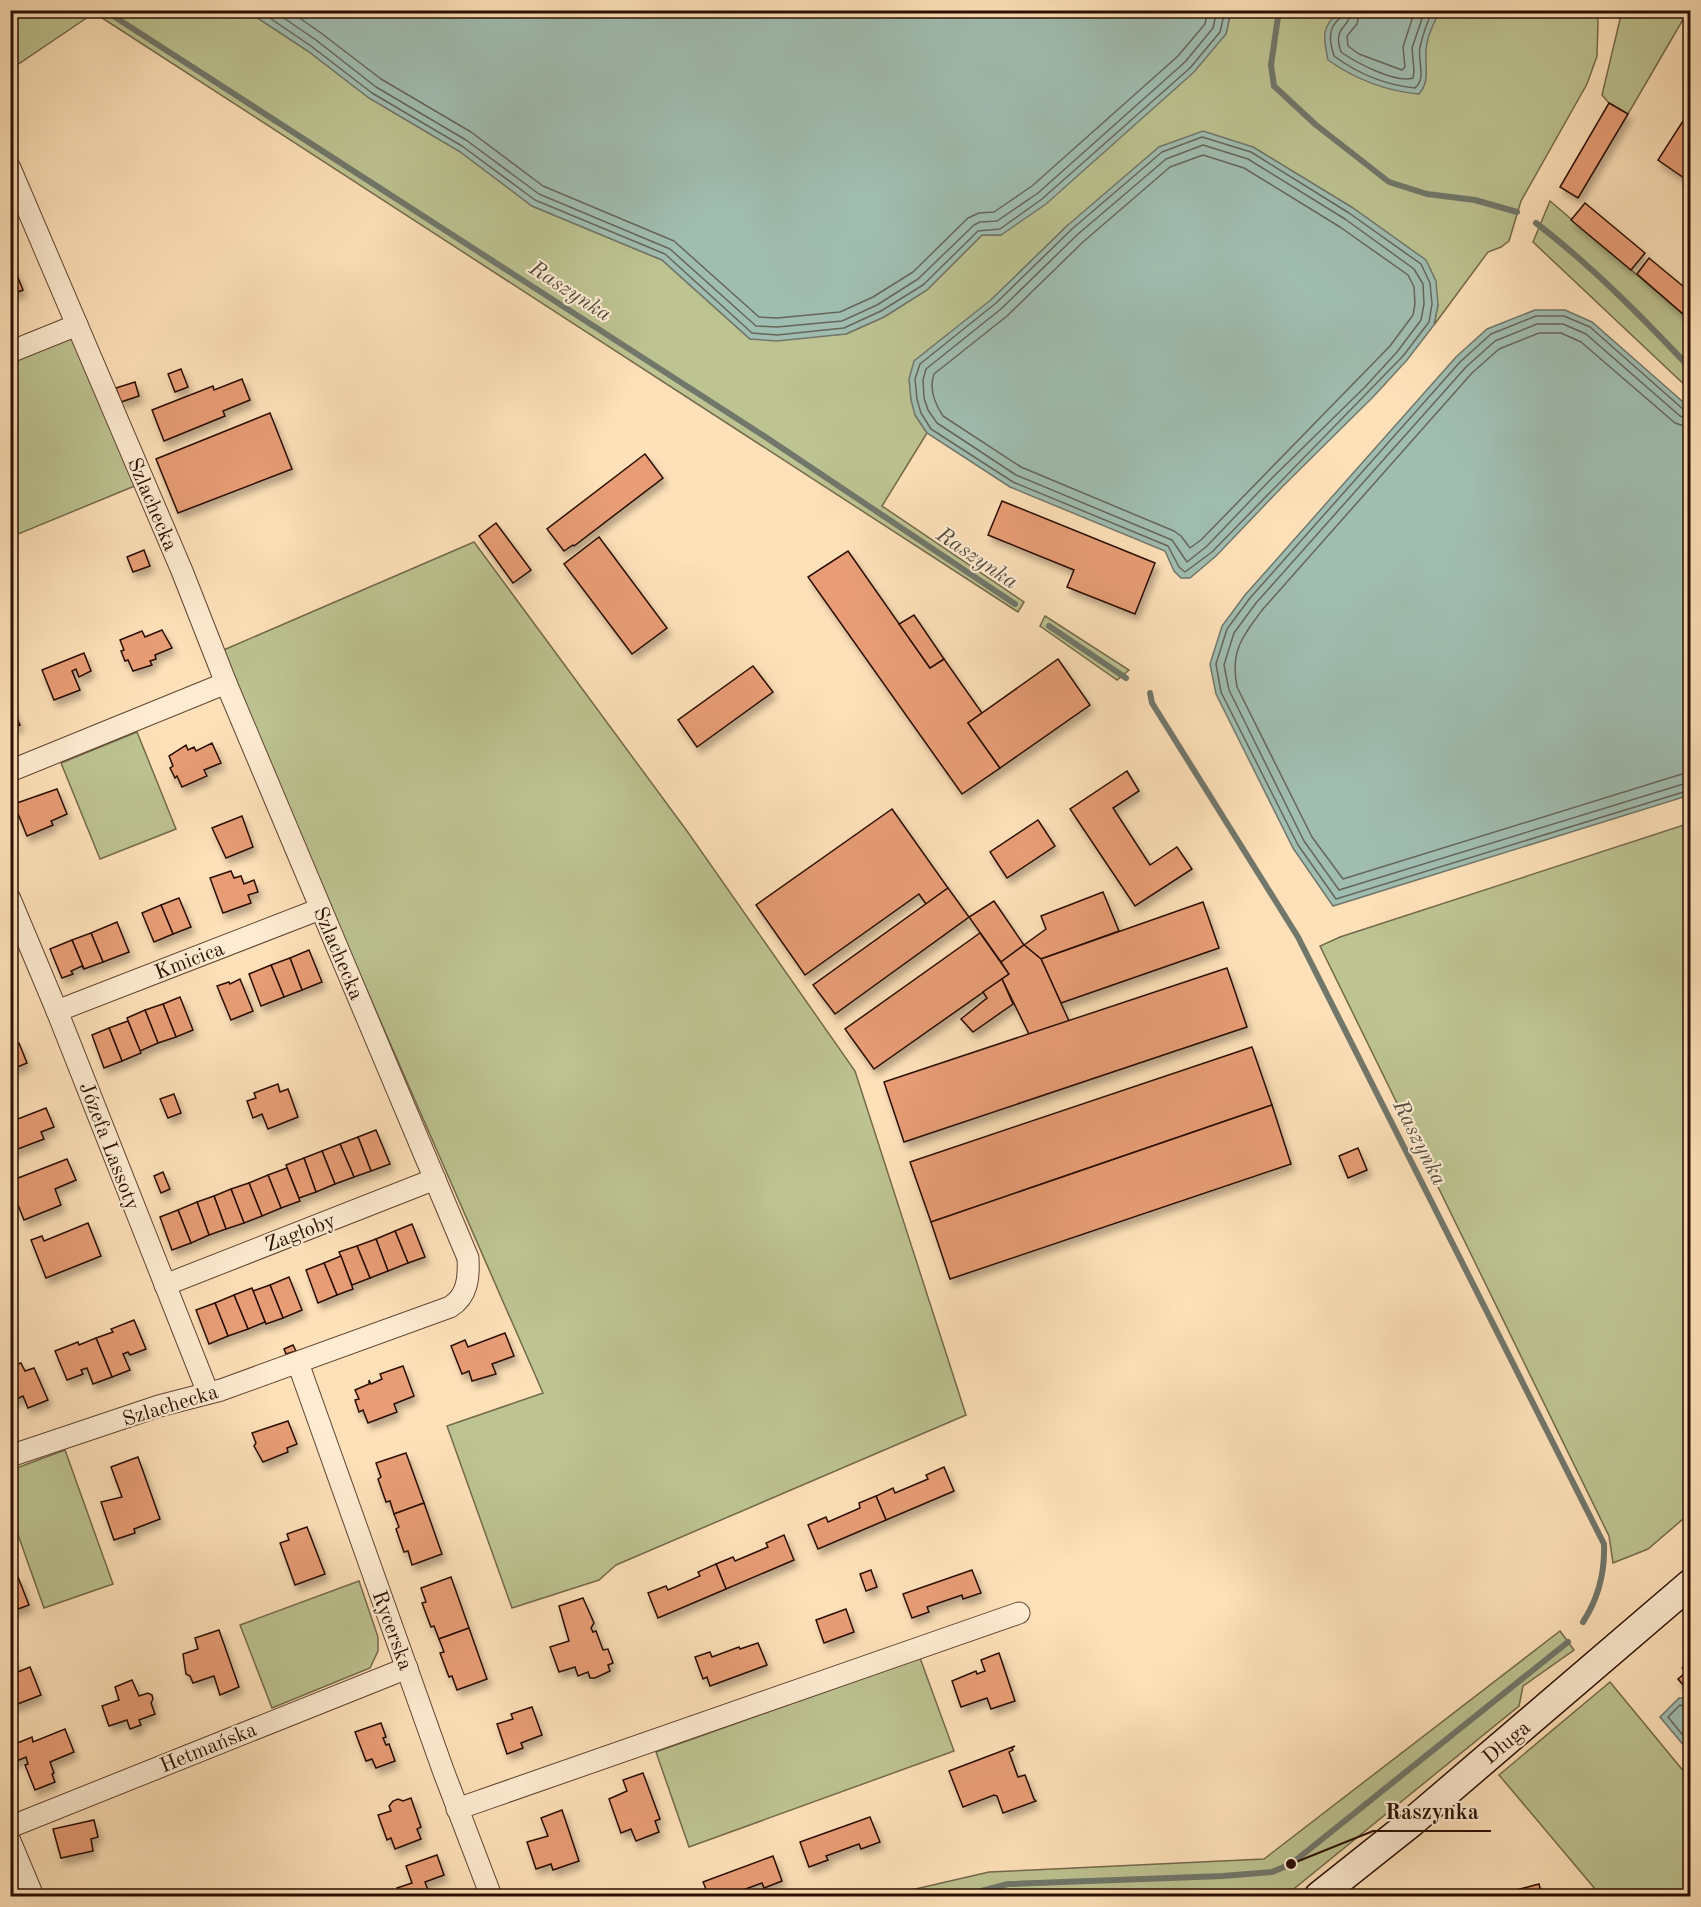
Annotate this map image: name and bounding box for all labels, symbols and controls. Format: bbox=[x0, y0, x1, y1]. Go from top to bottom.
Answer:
water label: Raszynka bbox=[524, 257, 615, 326]
street label: Szlachecka bbox=[123, 455, 181, 554]
water label: Raszynka bbox=[931, 523, 1022, 594]
street label: Szlachecka bbox=[309, 904, 367, 1003]
street label: Kmicica bbox=[152, 939, 227, 984]
street label: Józefa Lassoty bbox=[75, 1080, 143, 1214]
water label: Raszynka bbox=[1388, 1096, 1450, 1190]
street label: Zagłoby bbox=[262, 1210, 339, 1256]
street label: Szlachecka bbox=[120, 1382, 221, 1431]
street label: Rycerska bbox=[368, 1588, 416, 1673]
street label: Długa bbox=[1479, 1717, 1535, 1769]
street label: Hetmańska bbox=[157, 1719, 260, 1777]
callout: Raszynka bbox=[1373, 1791, 1491, 1831]
text: Raszynka bbox=[1385, 1802, 1479, 1824]

